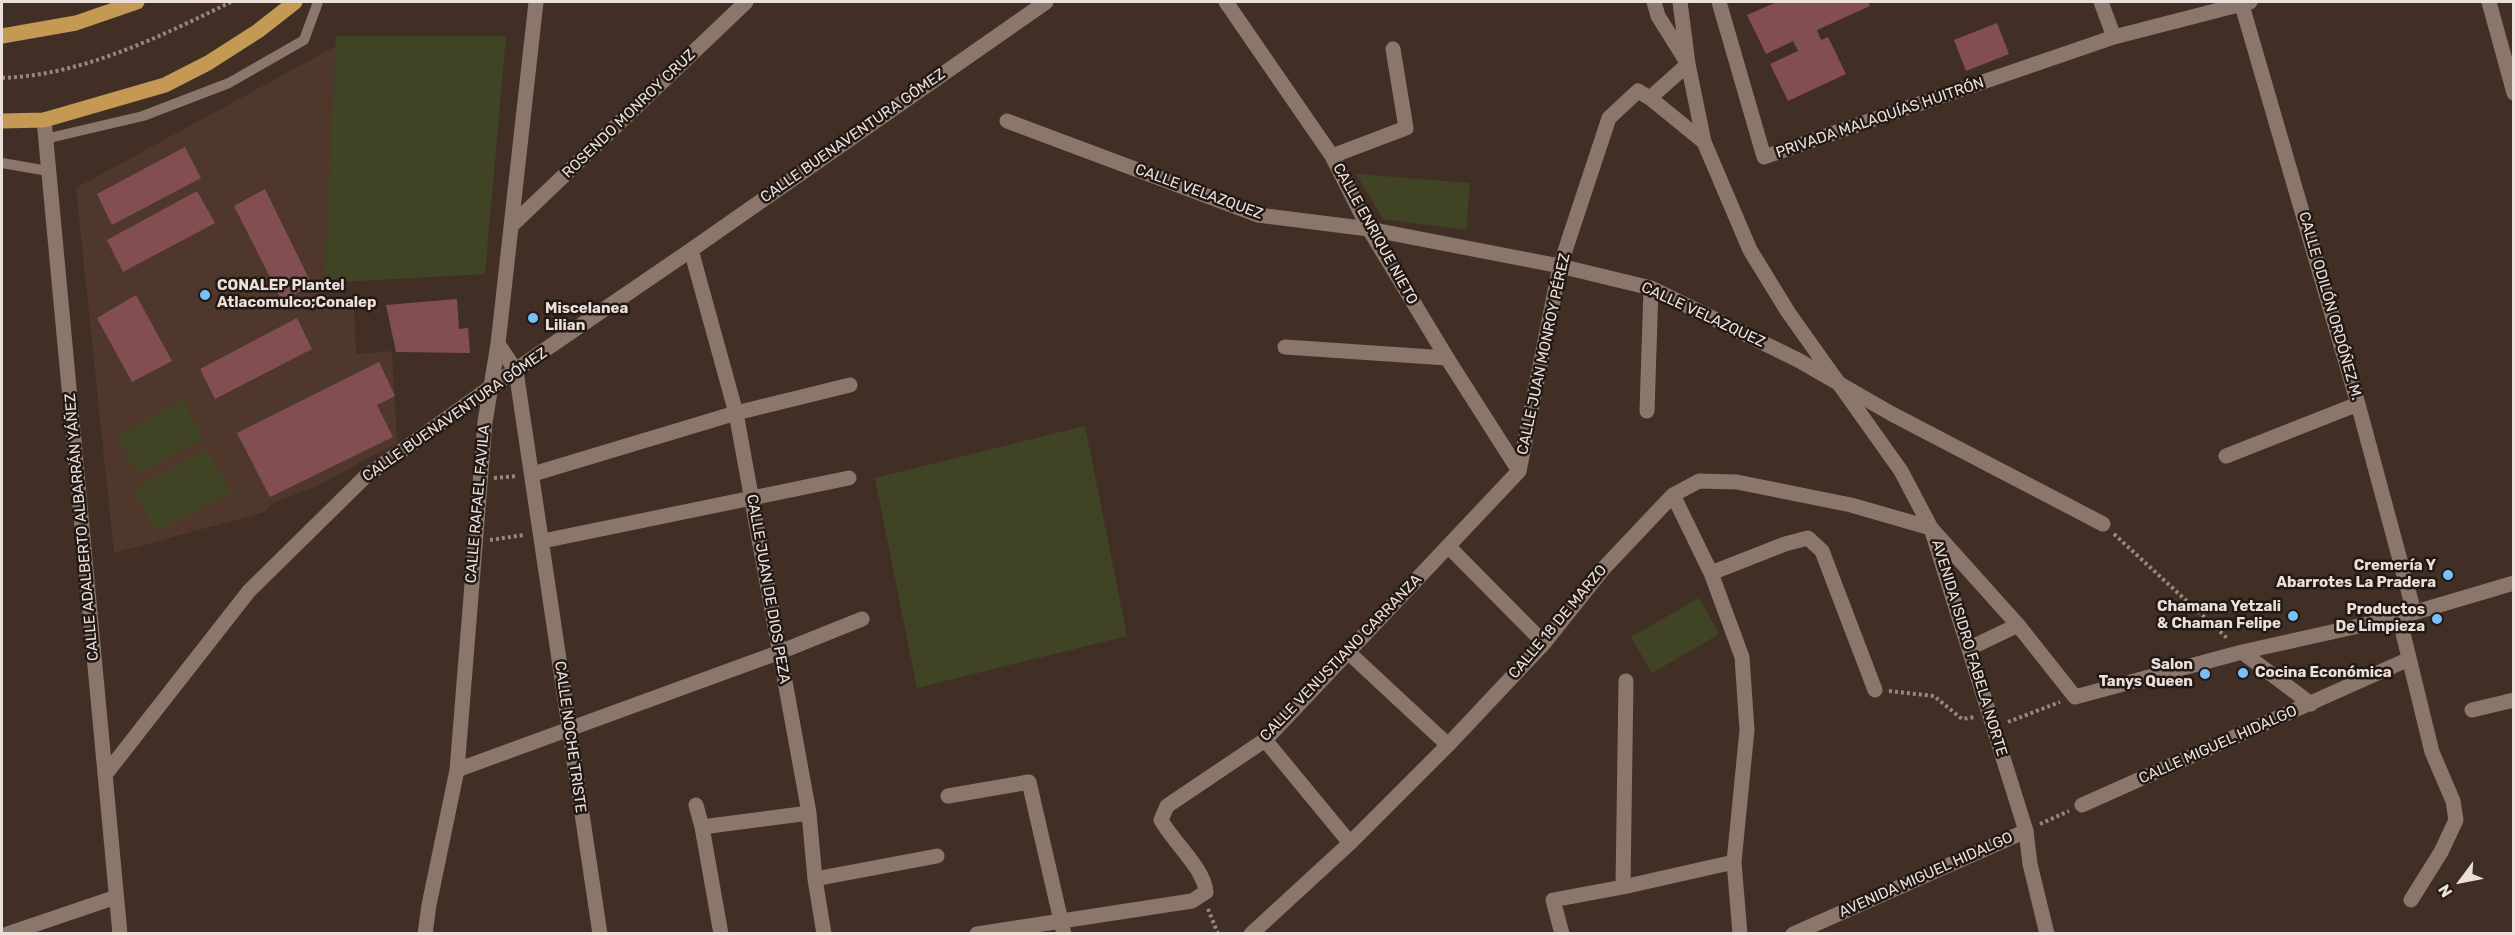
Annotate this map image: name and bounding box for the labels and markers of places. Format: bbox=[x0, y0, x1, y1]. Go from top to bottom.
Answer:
place label: CONALEP Plantel Atlacomulco;Conalep bbox=[217, 277, 376, 312]
marker: CONALEP Plantel Atlacomulco;Conalep bbox=[198, 288, 212, 302]
place label: Miscelanea Lilian bbox=[545, 300, 628, 335]
marker: Miscelanea Lilian bbox=[526, 311, 540, 325]
place label: Cremería Y Abarrotes La Pradera bbox=[2276, 557, 2436, 592]
marker: Cremería Y Abarrotes La Pradera bbox=[2441, 568, 2455, 582]
place label: Chamana Yetzali & Chaman Felipe bbox=[2157, 598, 2281, 633]
place label: Productos De Limpieza bbox=[2335, 601, 2425, 636]
marker: Chamana Yetzali & Chaman Felipe bbox=[2286, 609, 2300, 623]
marker: Productos De Limpieza bbox=[2430, 612, 2444, 626]
place label: Salon Tanys Queen bbox=[2099, 656, 2193, 691]
place label: Cocina Económica bbox=[2255, 664, 2392, 682]
marker: Cocina Económica bbox=[2236, 666, 2250, 680]
marker: Salon Tanys Queen bbox=[2198, 667, 2212, 681]

